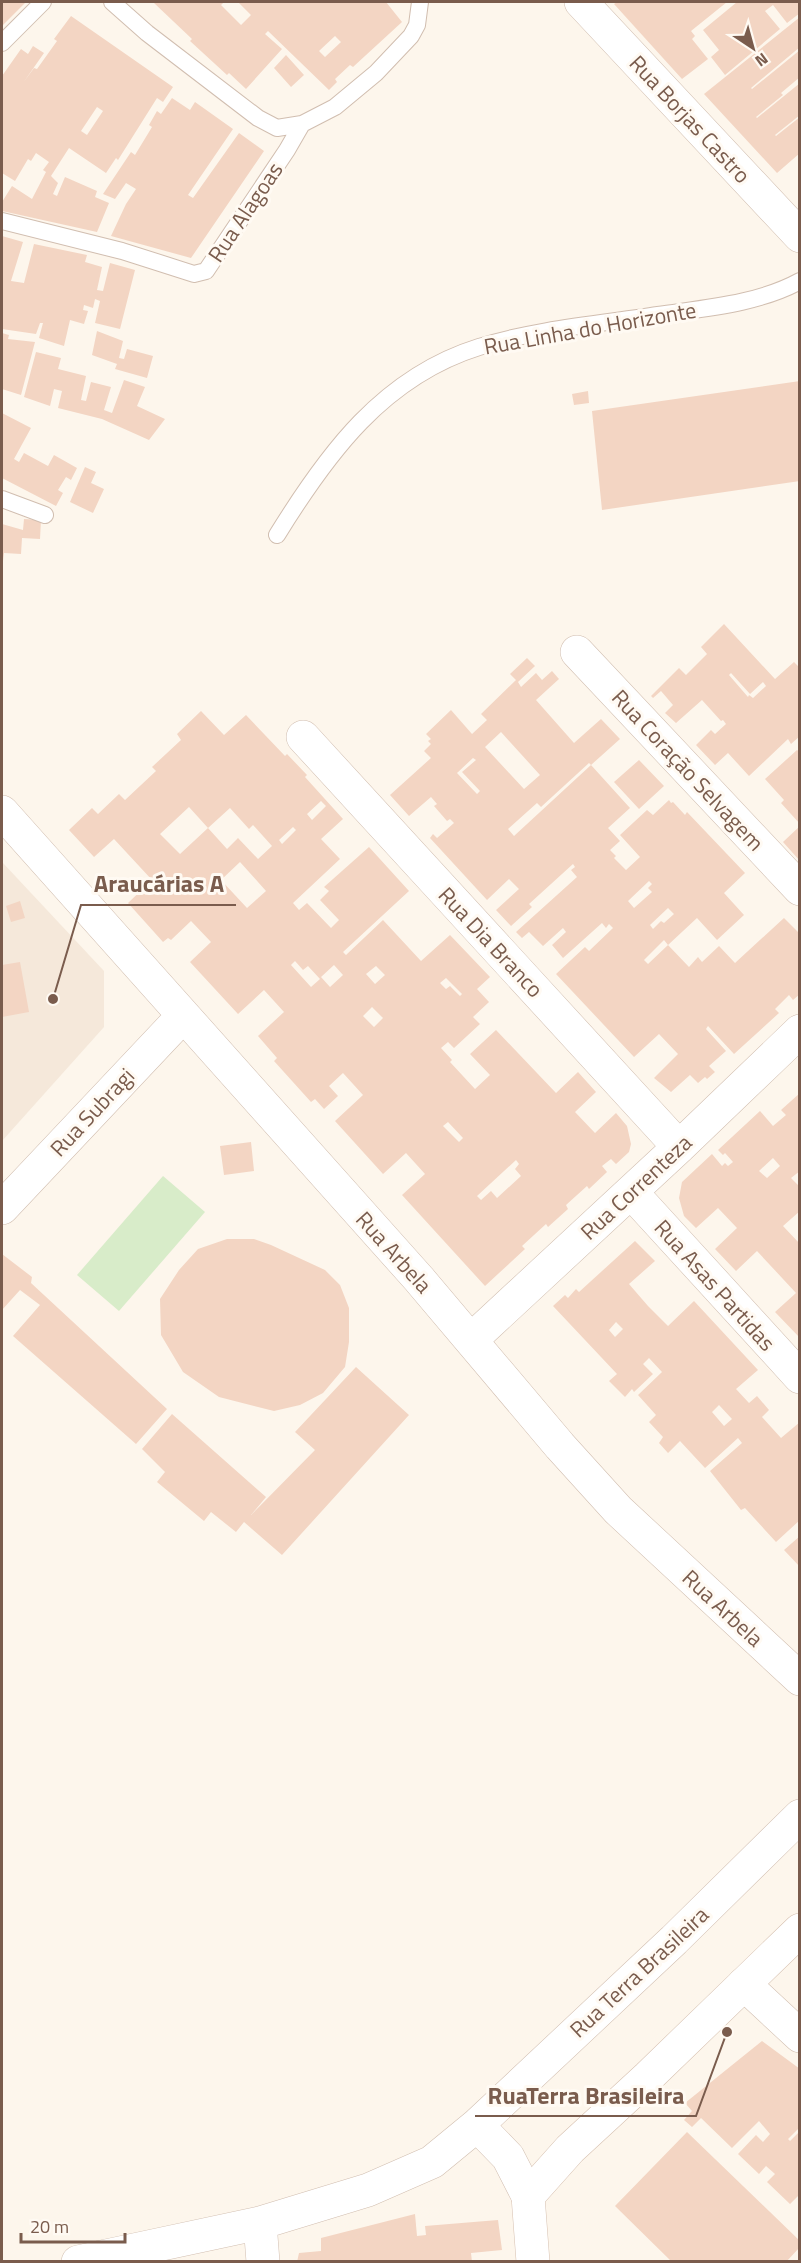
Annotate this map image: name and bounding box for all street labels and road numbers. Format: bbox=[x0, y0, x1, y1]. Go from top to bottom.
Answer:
street label: Rua Borjas Castro bbox=[621, 47, 759, 191]
street label: Rua Alagoas bbox=[199, 155, 291, 269]
street label: Rua Linha do Horizonte bbox=[481, 293, 699, 363]
street label: Rua Coração Selvagem bbox=[604, 681, 772, 859]
street label: Rua Dia Branco bbox=[430, 879, 552, 1005]
street label: Rua Subragi bbox=[42, 1060, 142, 1164]
street label: Rua Correnteza bbox=[572, 1126, 700, 1248]
street label: Rua Arbela bbox=[348, 1203, 440, 1301]
street label: Rua Asas Partidas bbox=[646, 1211, 784, 1359]
street label: Rua Arbela bbox=[675, 1561, 771, 1655]
street label: Rua Terra Brasileira bbox=[562, 1898, 716, 2046]

